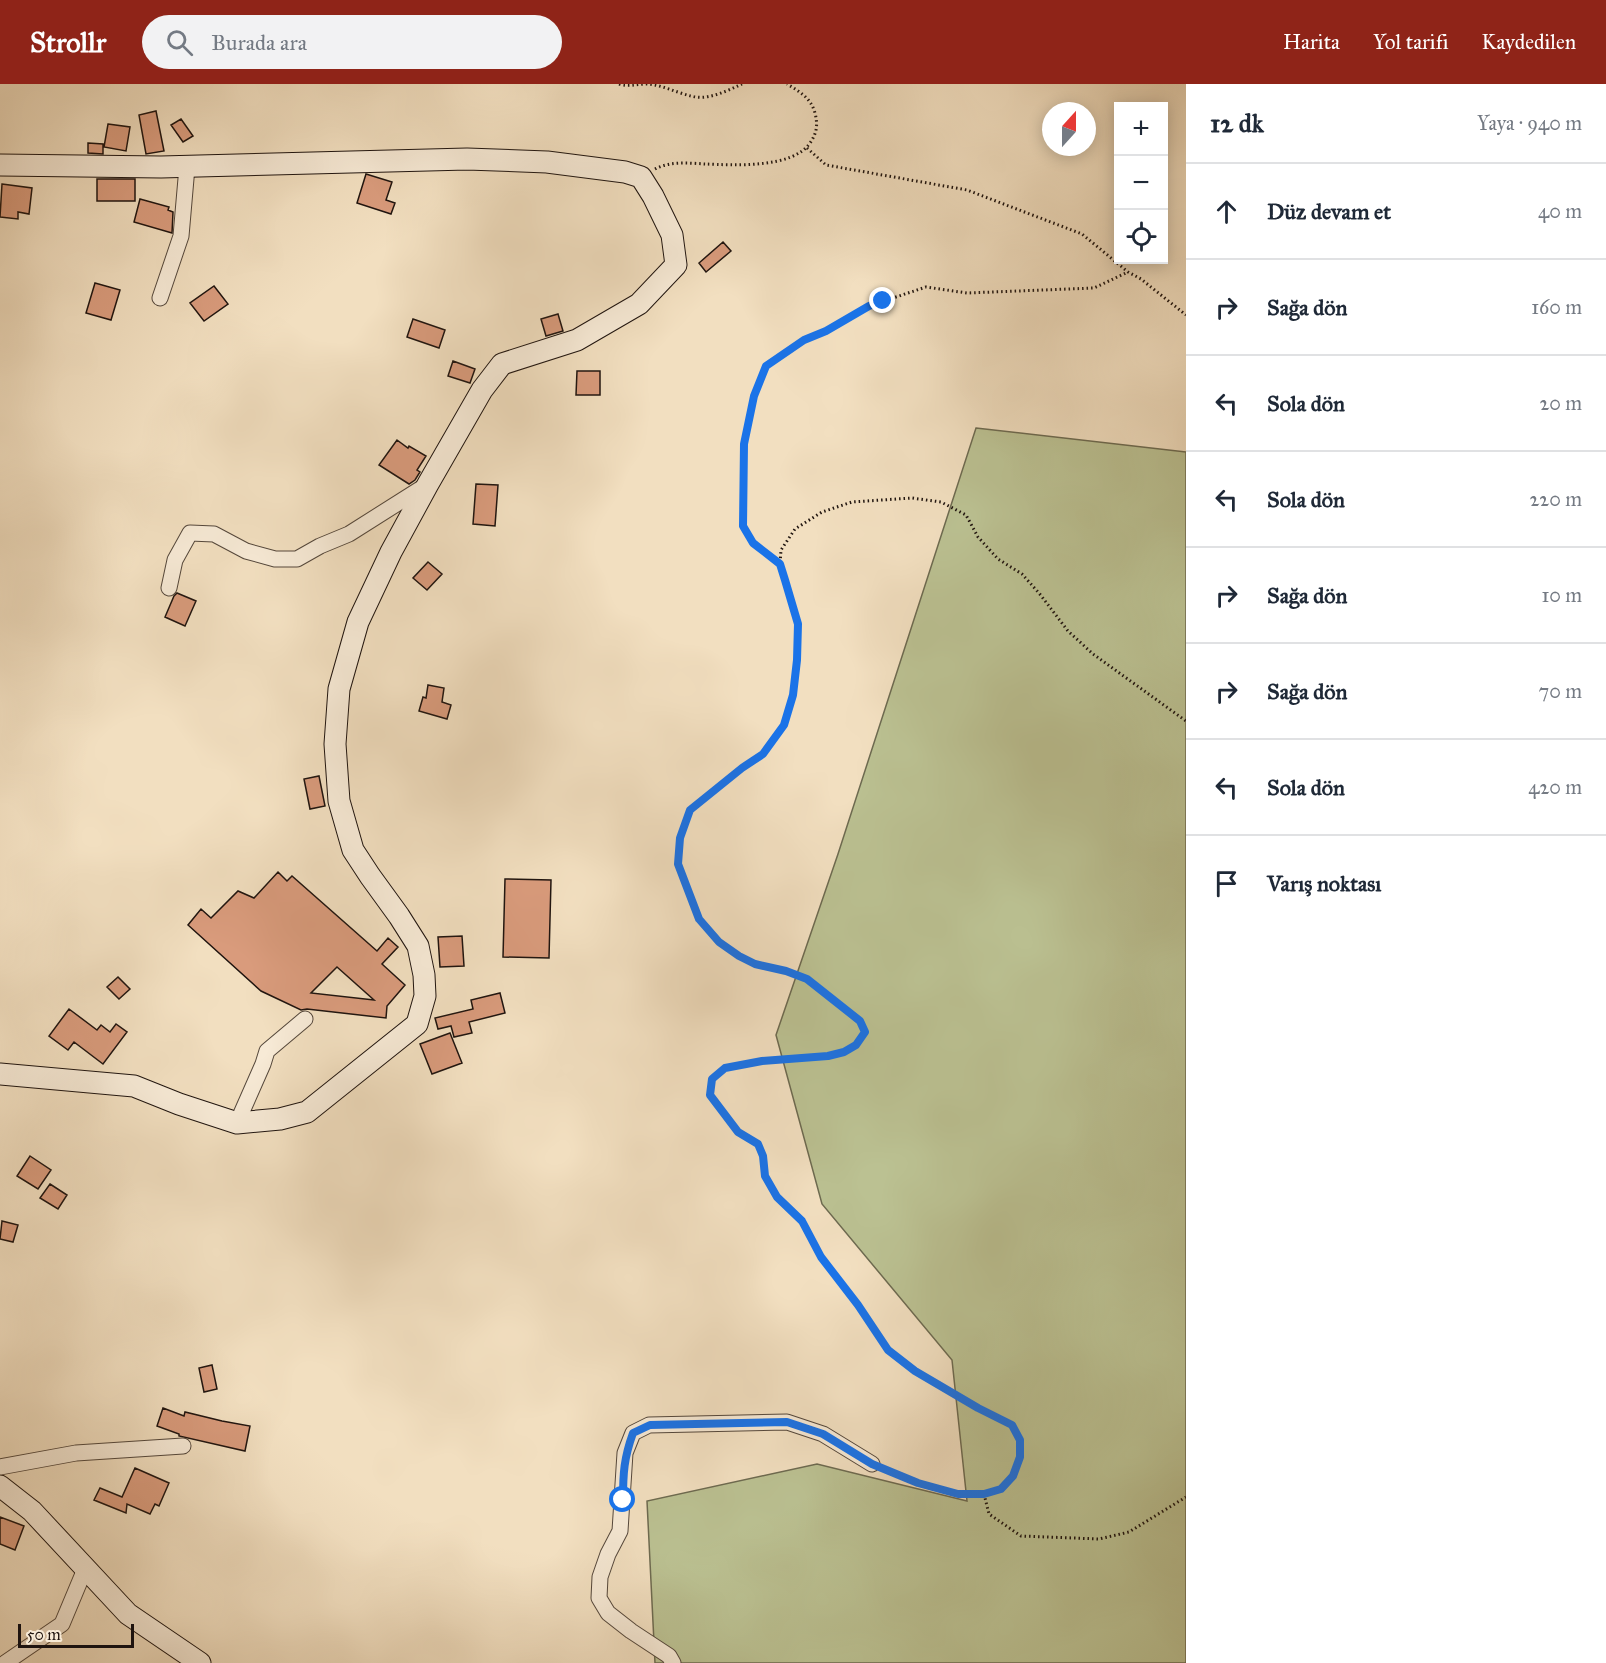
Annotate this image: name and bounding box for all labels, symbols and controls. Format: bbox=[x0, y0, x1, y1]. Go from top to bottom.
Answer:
search box bbox=[142, 15, 562, 69]
text: Strollr bbox=[30, 25, 106, 60]
icon: search bbox=[163, 26, 196, 59]
text: Burada ara bbox=[211, 29, 307, 56]
text: Harita bbox=[1283, 29, 1340, 55]
text: Yol tarifi bbox=[1373, 29, 1449, 55]
text: Kaydedilen bbox=[1482, 29, 1576, 55]
north arrow bbox=[1042, 102, 1096, 156]
map controls bbox=[1114, 102, 1168, 264]
button: + bbox=[1114, 102, 1168, 156]
text: 12 dk bbox=[1210, 107, 1264, 139]
text: Yaya · 940 m bbox=[1477, 111, 1582, 135]
button: − bbox=[1114, 156, 1168, 210]
icon: ahead bbox=[1210, 195, 1243, 228]
text: Düz devam et bbox=[1267, 198, 1391, 225]
text: 40 m bbox=[1538, 199, 1582, 223]
button: locate bbox=[1114, 210, 1168, 264]
route end bbox=[869, 287, 895, 313]
icon: right bbox=[1210, 291, 1243, 324]
text: Sağa dön bbox=[1267, 294, 1347, 321]
text: 160 m bbox=[1531, 295, 1582, 319]
icon: left bbox=[1210, 387, 1243, 420]
text: Sola dön bbox=[1267, 390, 1345, 417]
text: 20 m bbox=[1539, 391, 1582, 415]
icon: left bbox=[1210, 483, 1243, 516]
text: Sola dön bbox=[1267, 486, 1345, 513]
text: 220 m bbox=[1530, 487, 1582, 511]
icon: right bbox=[1210, 579, 1243, 612]
text: Sağa dön bbox=[1267, 582, 1347, 609]
text: 10 m bbox=[1541, 583, 1582, 607]
icon: right bbox=[1210, 675, 1243, 708]
text: Sağa dön bbox=[1267, 678, 1347, 705]
text: 70 m bbox=[1539, 679, 1582, 703]
icon: left bbox=[1210, 771, 1243, 804]
text: Sola dön bbox=[1267, 774, 1345, 801]
text: 420 m bbox=[1528, 775, 1582, 799]
icon: arrive bbox=[1210, 867, 1243, 900]
text: Varış noktası bbox=[1267, 870, 1381, 897]
route start bbox=[609, 1486, 635, 1512]
scale bar bbox=[18, 1621, 134, 1648]
text: 50 m bbox=[27, 1625, 61, 1644]

